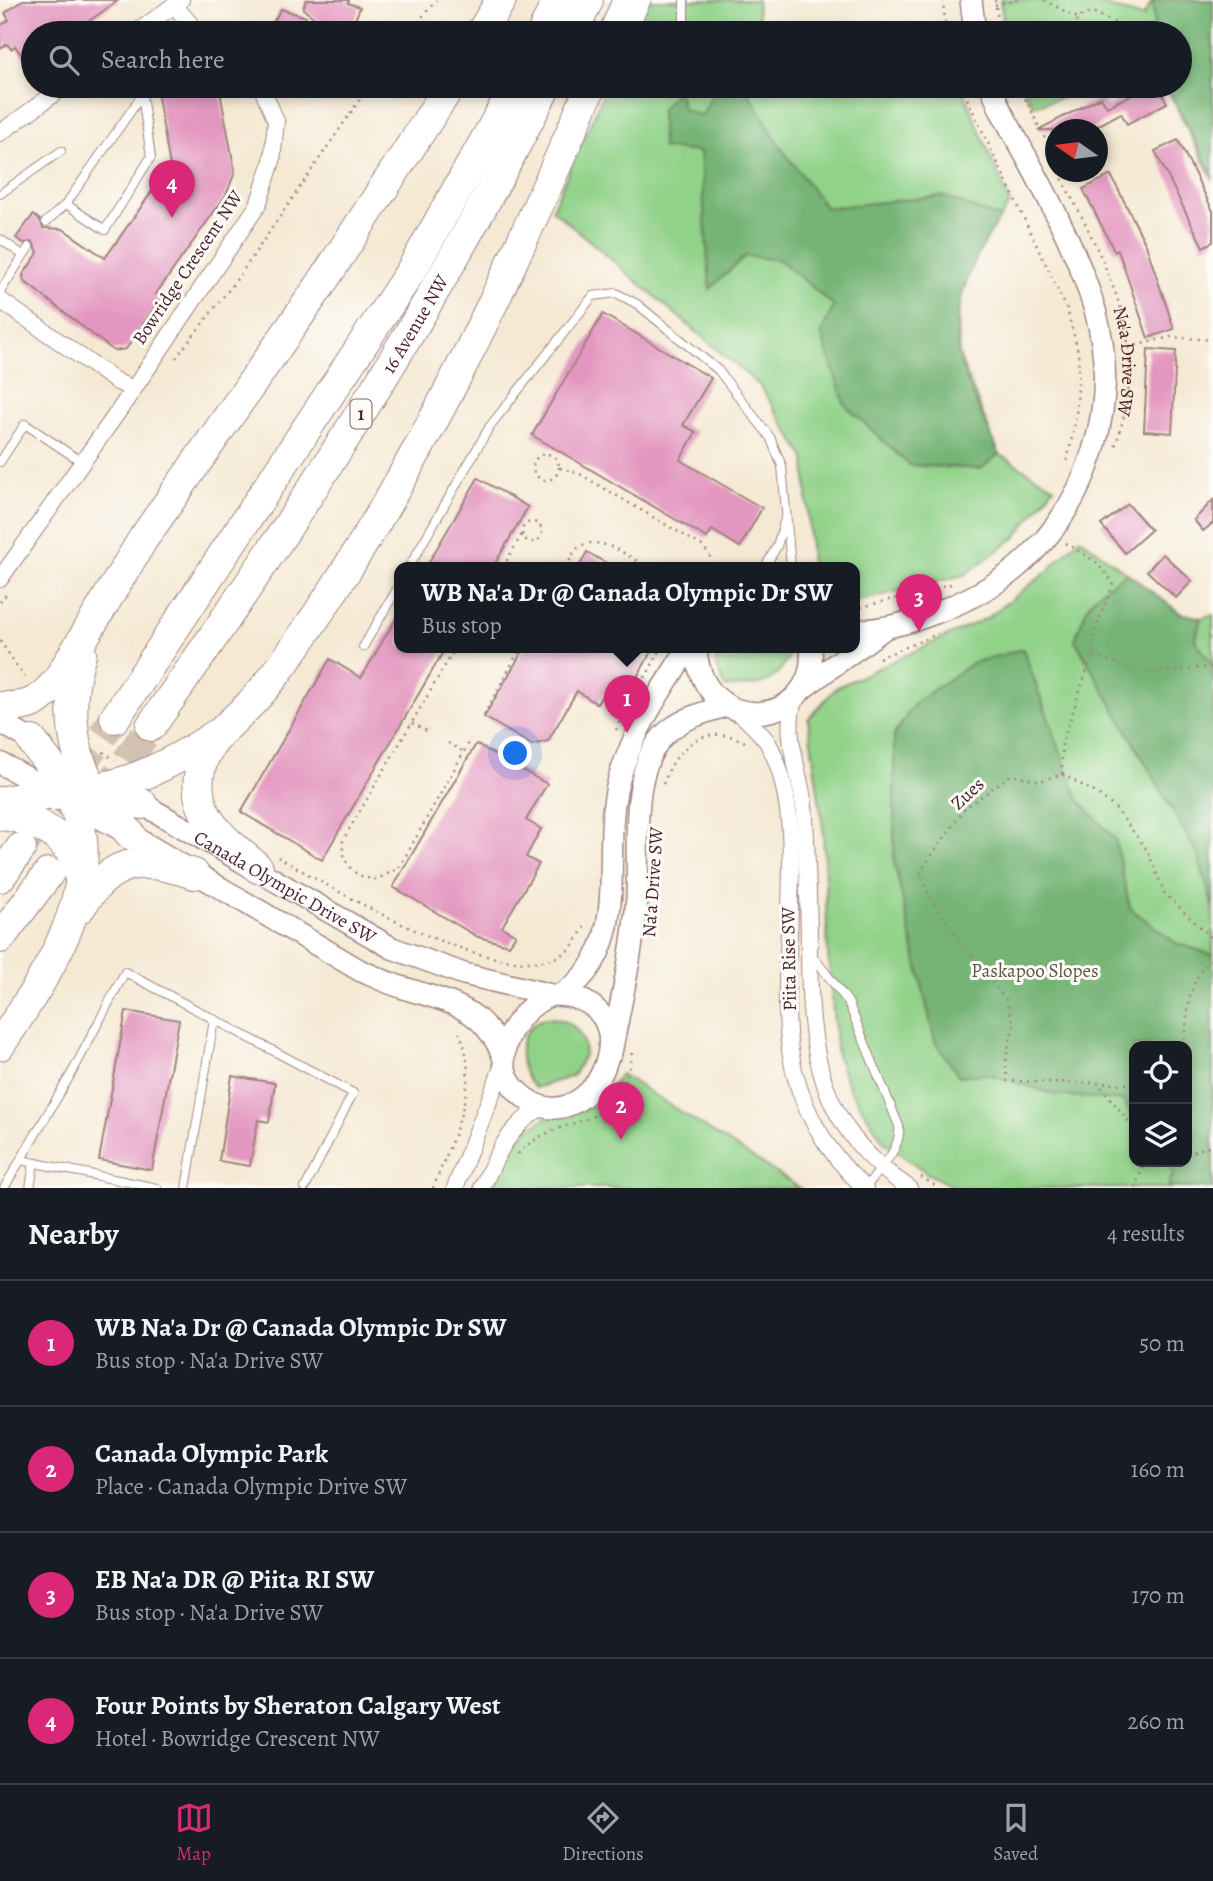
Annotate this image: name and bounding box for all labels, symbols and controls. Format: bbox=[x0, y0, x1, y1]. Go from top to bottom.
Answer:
search box bbox=[21, 21, 1192, 98]
icon: search bbox=[45, 41, 83, 79]
text: Search here bbox=[101, 42, 225, 77]
north arrow bbox=[1045, 119, 1108, 182]
pin: 4 bbox=[149, 160, 195, 218]
street label: Bowridge Crescent NW bbox=[126, 185, 249, 350]
street label: 16 Avenue NW bbox=[376, 270, 455, 379]
street label: Na'a Drive SW bbox=[1106, 303, 1142, 419]
road number: 1 bbox=[350, 400, 372, 428]
popup bbox=[394, 562, 860, 653]
pin: 3 bbox=[896, 574, 942, 632]
text: WB Na'a Dr @ Canada Olympic Dr SW bbox=[421, 575, 833, 610]
text: Bus stop bbox=[421, 610, 502, 641]
pin: 1 bbox=[604, 675, 650, 733]
your location bbox=[498, 736, 532, 770]
street label: Zues bbox=[945, 772, 990, 816]
street label: Canada Olympic Drive SW bbox=[189, 824, 381, 950]
street label: Na'a Drive SW bbox=[636, 826, 670, 938]
street label: Piita Rise SW bbox=[775, 906, 803, 1011]
park label: Paskapoo Slopes bbox=[971, 958, 1099, 984]
map controls bbox=[1129, 1041, 1192, 1167]
button: locate bbox=[1129, 1041, 1192, 1104]
pin: 2 bbox=[598, 1082, 644, 1140]
button: layers bbox=[1129, 1104, 1192, 1167]
text: Nearby bbox=[28, 1214, 119, 1254]
text: 4 results bbox=[1107, 1218, 1185, 1249]
text: WB Na'a Dr @ Canada Olympic Dr SW bbox=[95, 1310, 507, 1345]
text: 1 bbox=[47, 1328, 55, 1359]
text: 50 m bbox=[1139, 1328, 1185, 1359]
text: Bus stop · Na'a Drive SW bbox=[95, 1345, 323, 1376]
text: Canada Olympic Park bbox=[95, 1436, 328, 1471]
text: 2 bbox=[45, 1454, 57, 1485]
text: 160 m bbox=[1131, 1454, 1185, 1485]
text: Place · Canada Olympic Drive SW bbox=[95, 1471, 407, 1502]
text: EB Na'a DR @ Piita RI SW bbox=[95, 1562, 374, 1597]
text: 3 bbox=[46, 1580, 56, 1611]
text: 170 m bbox=[1132, 1580, 1185, 1611]
text: Bus stop · Na'a Drive SW bbox=[95, 1597, 323, 1628]
text: Four Points by Sheraton Calgary West bbox=[95, 1688, 501, 1723]
text: 4 bbox=[46, 1706, 56, 1737]
text: 260 m bbox=[1127, 1706, 1185, 1737]
text: Hotel · Bowridge Crescent NW bbox=[95, 1723, 380, 1754]
tab: Map bbox=[175, 1799, 213, 1867]
tab: Directions bbox=[562, 1799, 644, 1867]
tab: Saved bbox=[993, 1799, 1038, 1867]

